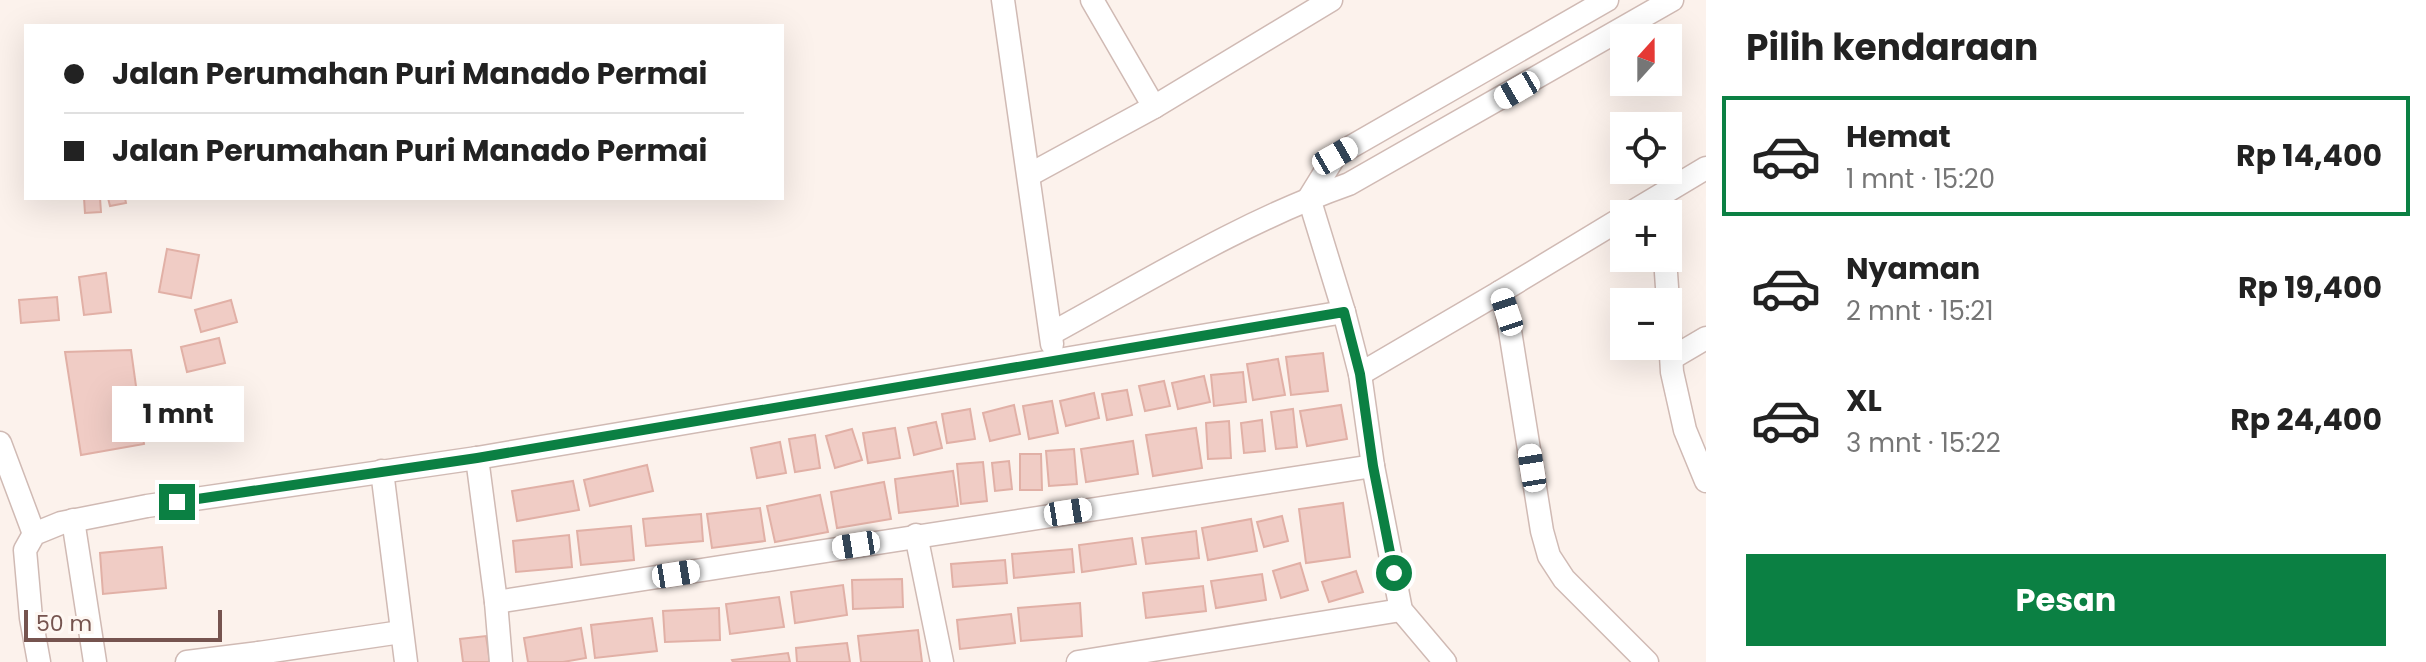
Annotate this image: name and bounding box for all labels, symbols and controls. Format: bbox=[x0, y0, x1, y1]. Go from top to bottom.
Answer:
text: Pilih kendaraan bbox=[1746, 22, 2038, 73]
north arrow bbox=[1610, 24, 1682, 96]
map controls bbox=[1610, 24, 1682, 360]
text: Jalan Perumahan Puri Manado Permai bbox=[112, 52, 707, 95]
car bbox=[1490, 68, 1544, 112]
button: locate bbox=[1610, 112, 1682, 184]
text: Hemat bbox=[1846, 115, 1951, 158]
icon: car bbox=[1750, 120, 1822, 192]
text: Jalan Perumahan Puri Manado Permai bbox=[112, 129, 707, 172]
car bbox=[1308, 134, 1362, 178]
text: Rp 14,400 bbox=[2236, 134, 2382, 177]
text: 1 mnt · 15:20 bbox=[1846, 161, 1995, 197]
button: + bbox=[1610, 200, 1682, 272]
text: Nyaman bbox=[1846, 247, 1980, 290]
icon: car bbox=[1750, 252, 1822, 324]
text: Rp 19,400 bbox=[2238, 266, 2382, 309]
car bbox=[1488, 285, 1526, 339]
button: − bbox=[1610, 288, 1682, 360]
text: 2 mnt · 15:21 bbox=[1846, 293, 1994, 329]
text: XL bbox=[1846, 379, 1882, 422]
icon: car bbox=[1750, 384, 1822, 456]
callout: 1 mnt bbox=[111, 386, 243, 442]
text: 1 mnt bbox=[143, 396, 213, 432]
text: Rp 24,400 bbox=[2230, 398, 2382, 441]
text: 3 mnt · 15:22 bbox=[1846, 425, 2001, 461]
car bbox=[1516, 442, 1548, 494]
route end bbox=[159, 484, 195, 520]
car bbox=[1042, 496, 1094, 528]
car bbox=[830, 529, 882, 561]
button: Pesan bbox=[1746, 554, 2386, 646]
route start bbox=[1376, 555, 1412, 591]
car bbox=[650, 558, 702, 590]
scale bar bbox=[24, 606, 222, 642]
text: 50 m bbox=[36, 608, 92, 639]

